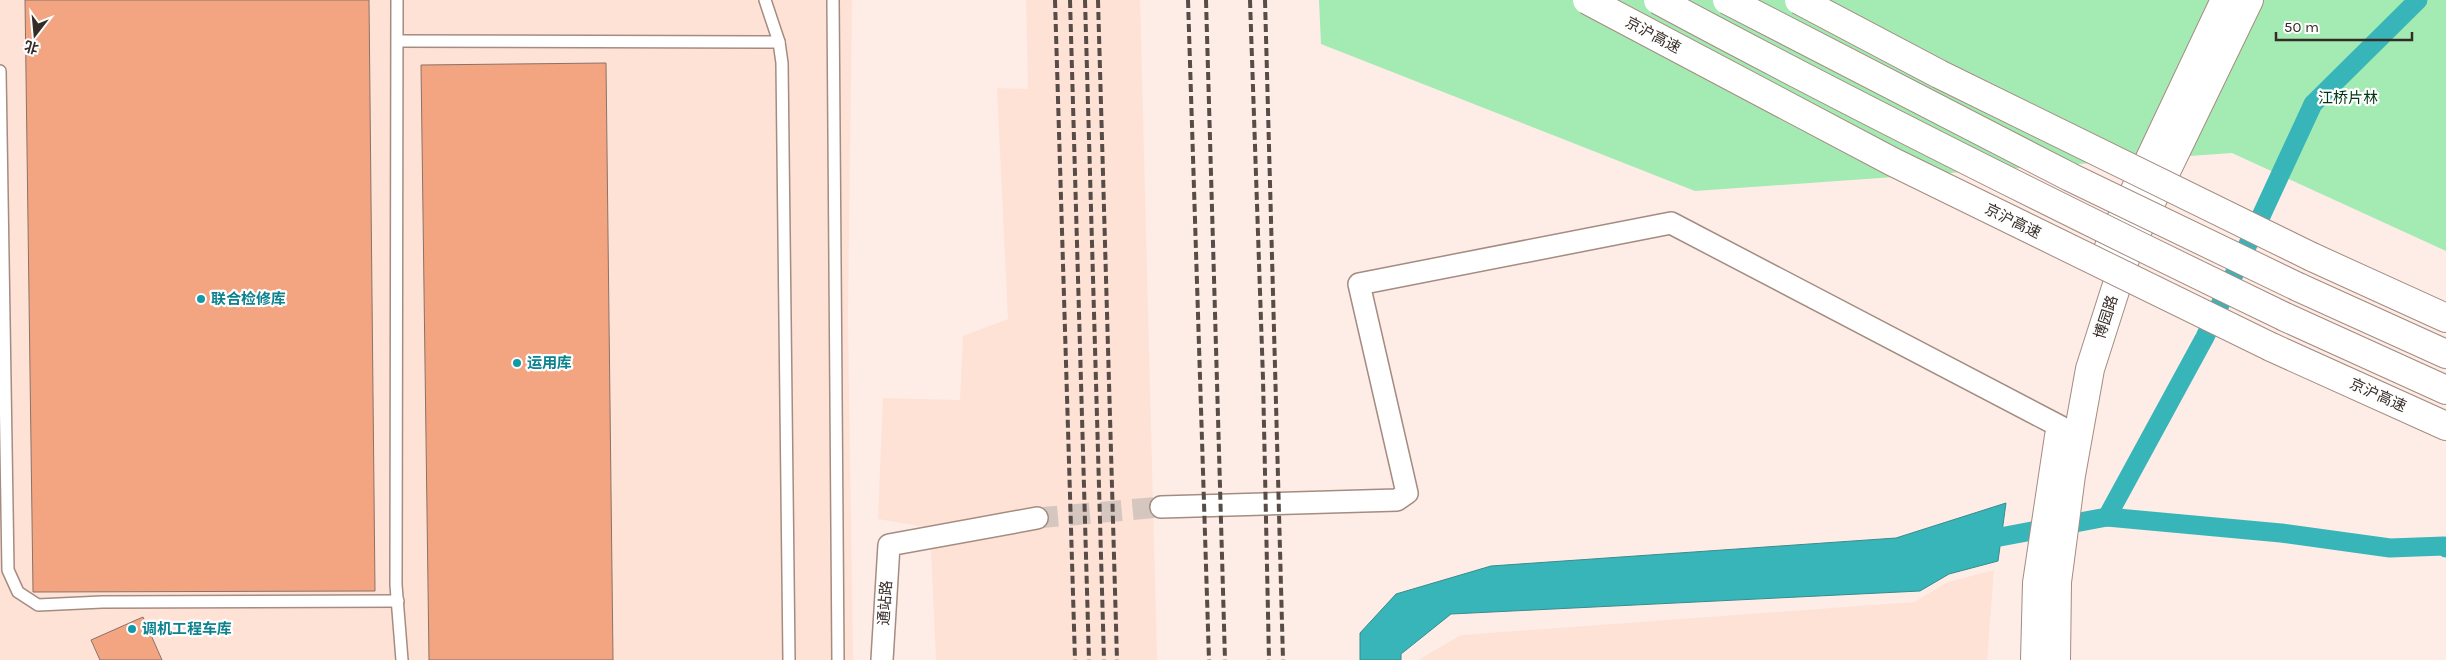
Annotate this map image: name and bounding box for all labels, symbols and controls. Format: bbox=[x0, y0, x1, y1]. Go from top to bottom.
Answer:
north arrow bbox=[10, 10, 60, 60]
scale bar bbox=[2276, 10, 2412, 42]
street label: 京沪高速 bbox=[1622, 13, 1684, 57]
text: 50 m bbox=[2284, 18, 2319, 36]
text: 北 bbox=[22, 37, 41, 57]
park label: 江桥片林 bbox=[2318, 89, 2378, 107]
street label: 京沪高速 bbox=[1982, 200, 2044, 242]
place label: 联合检修库 bbox=[211, 290, 286, 308]
marker: 联合检修库 bbox=[195, 293, 207, 305]
street label: 博园路 bbox=[2090, 293, 2122, 341]
place label: 运用库 bbox=[527, 354, 572, 372]
marker: 运用库 bbox=[511, 357, 523, 369]
street label: 京沪高速 bbox=[2347, 375, 2409, 415]
street label: 通站路 bbox=[874, 580, 896, 626]
place label: 调机工程车库 bbox=[142, 620, 232, 638]
marker: 调机工程车库 bbox=[126, 623, 138, 635]

